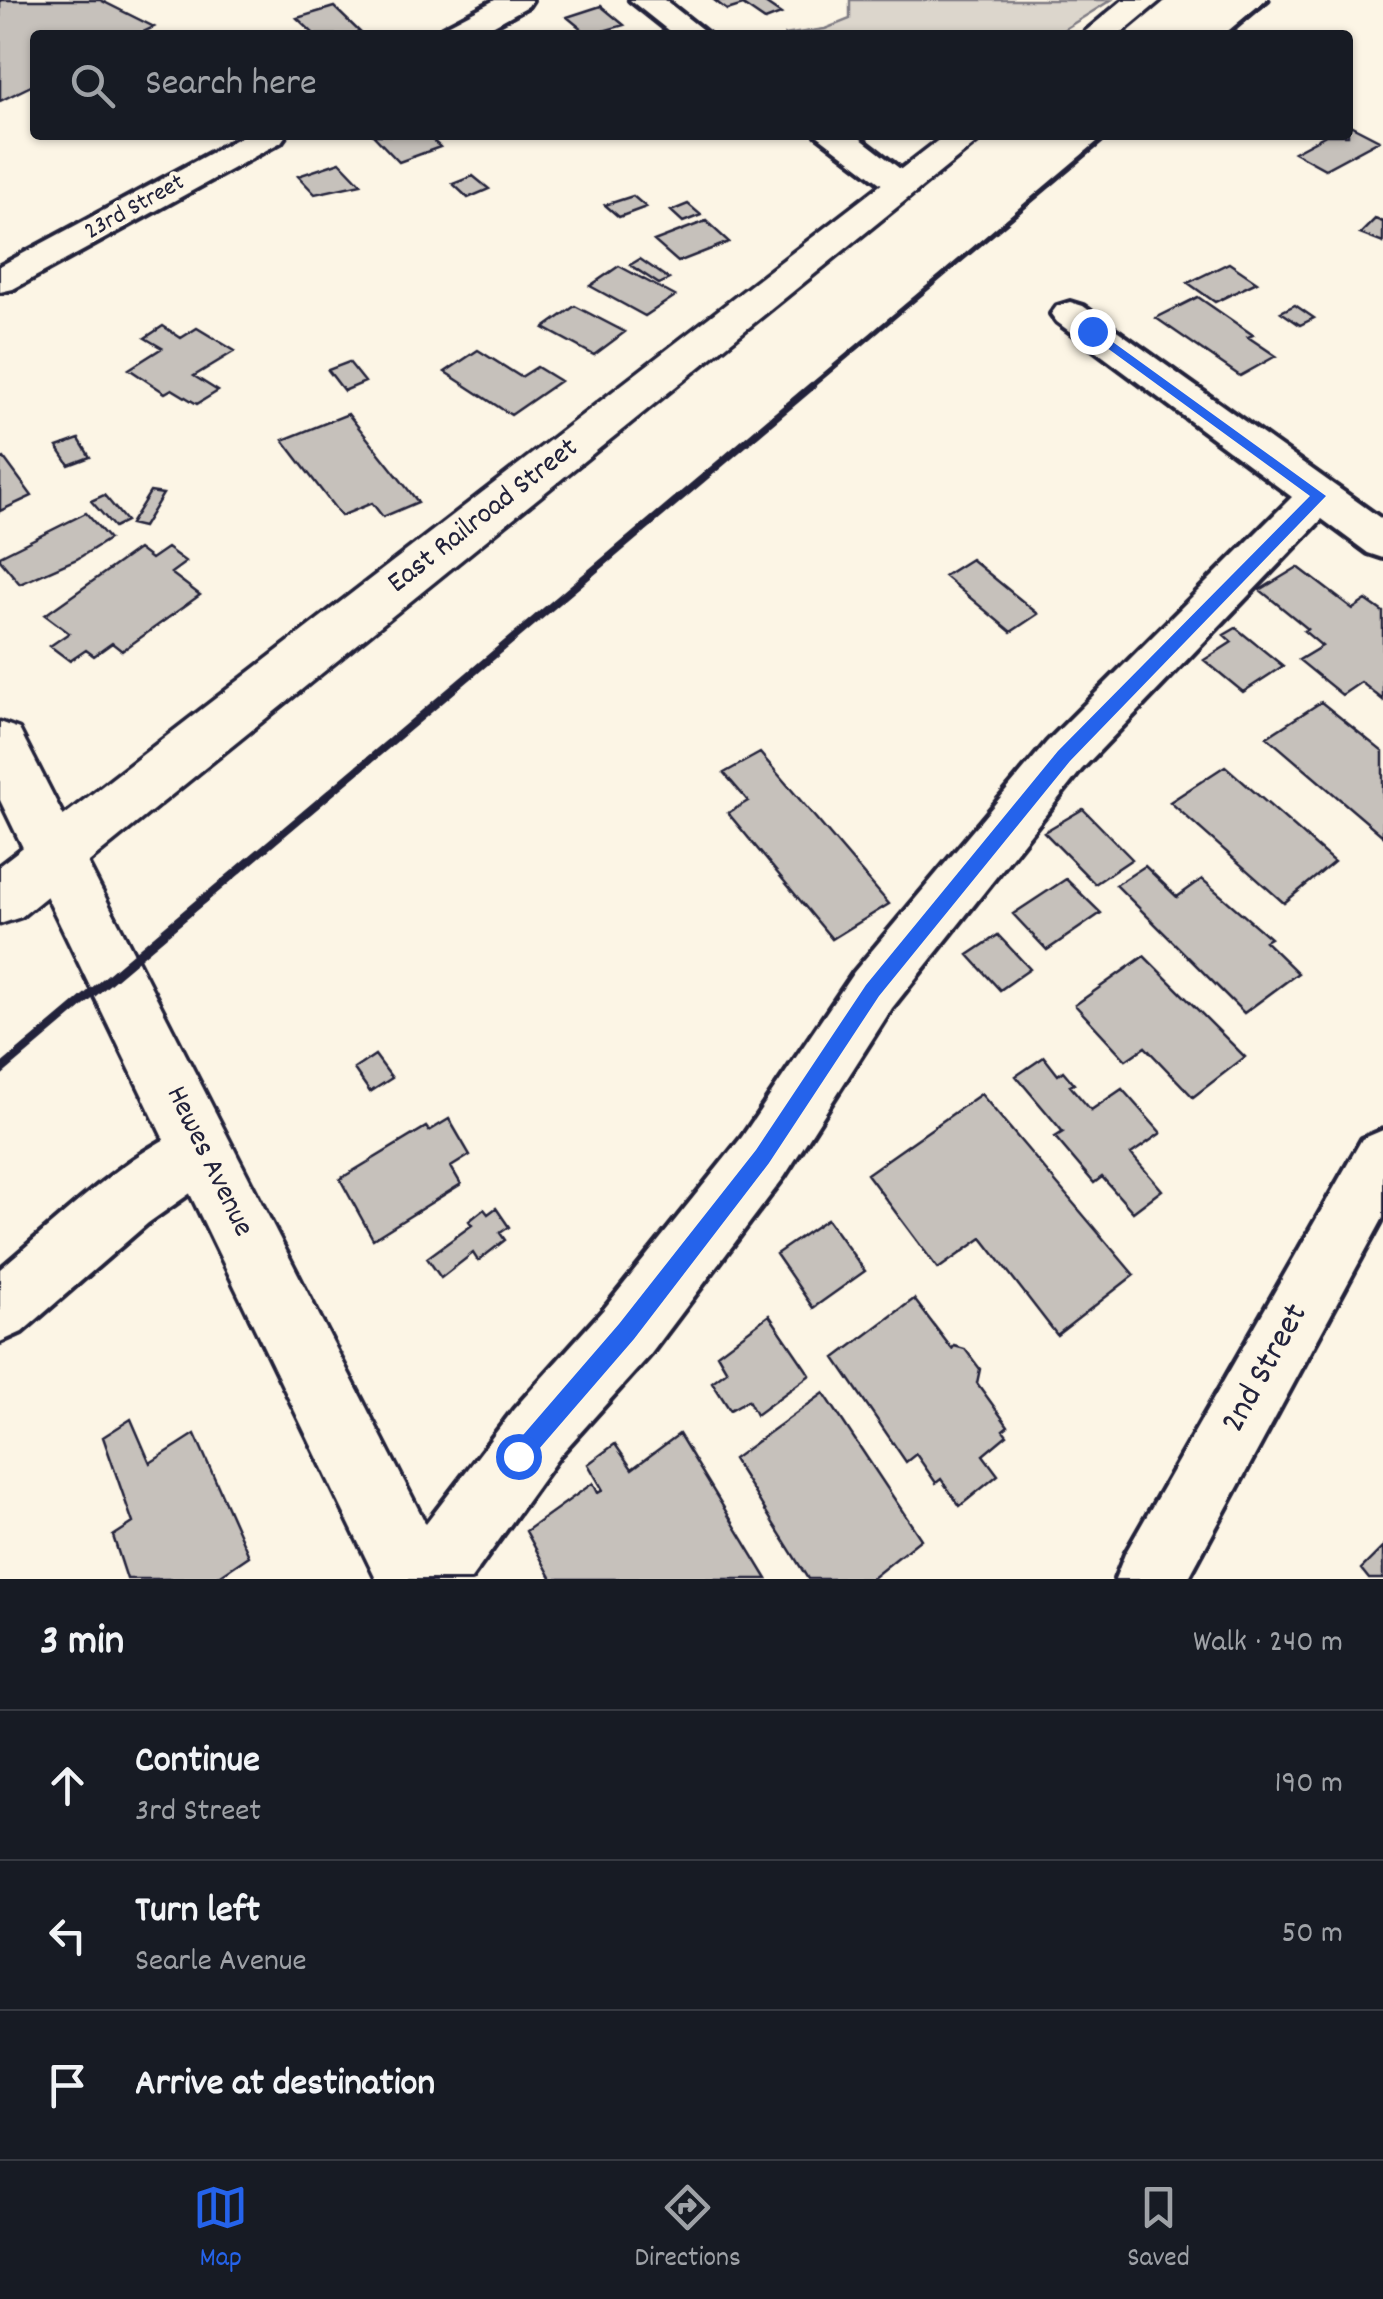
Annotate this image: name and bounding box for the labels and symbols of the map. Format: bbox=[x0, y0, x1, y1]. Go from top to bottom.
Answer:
street label: 23rd Street bbox=[78, 166, 192, 250]
route end bbox=[1070, 309, 1116, 355]
street label: East Railroad Street bbox=[379, 429, 589, 605]
street label: Hewes Avenue bbox=[153, 1079, 263, 1245]
street label: 2nd Street bbox=[1210, 1295, 1322, 1443]
route start bbox=[496, 1434, 542, 1480]

